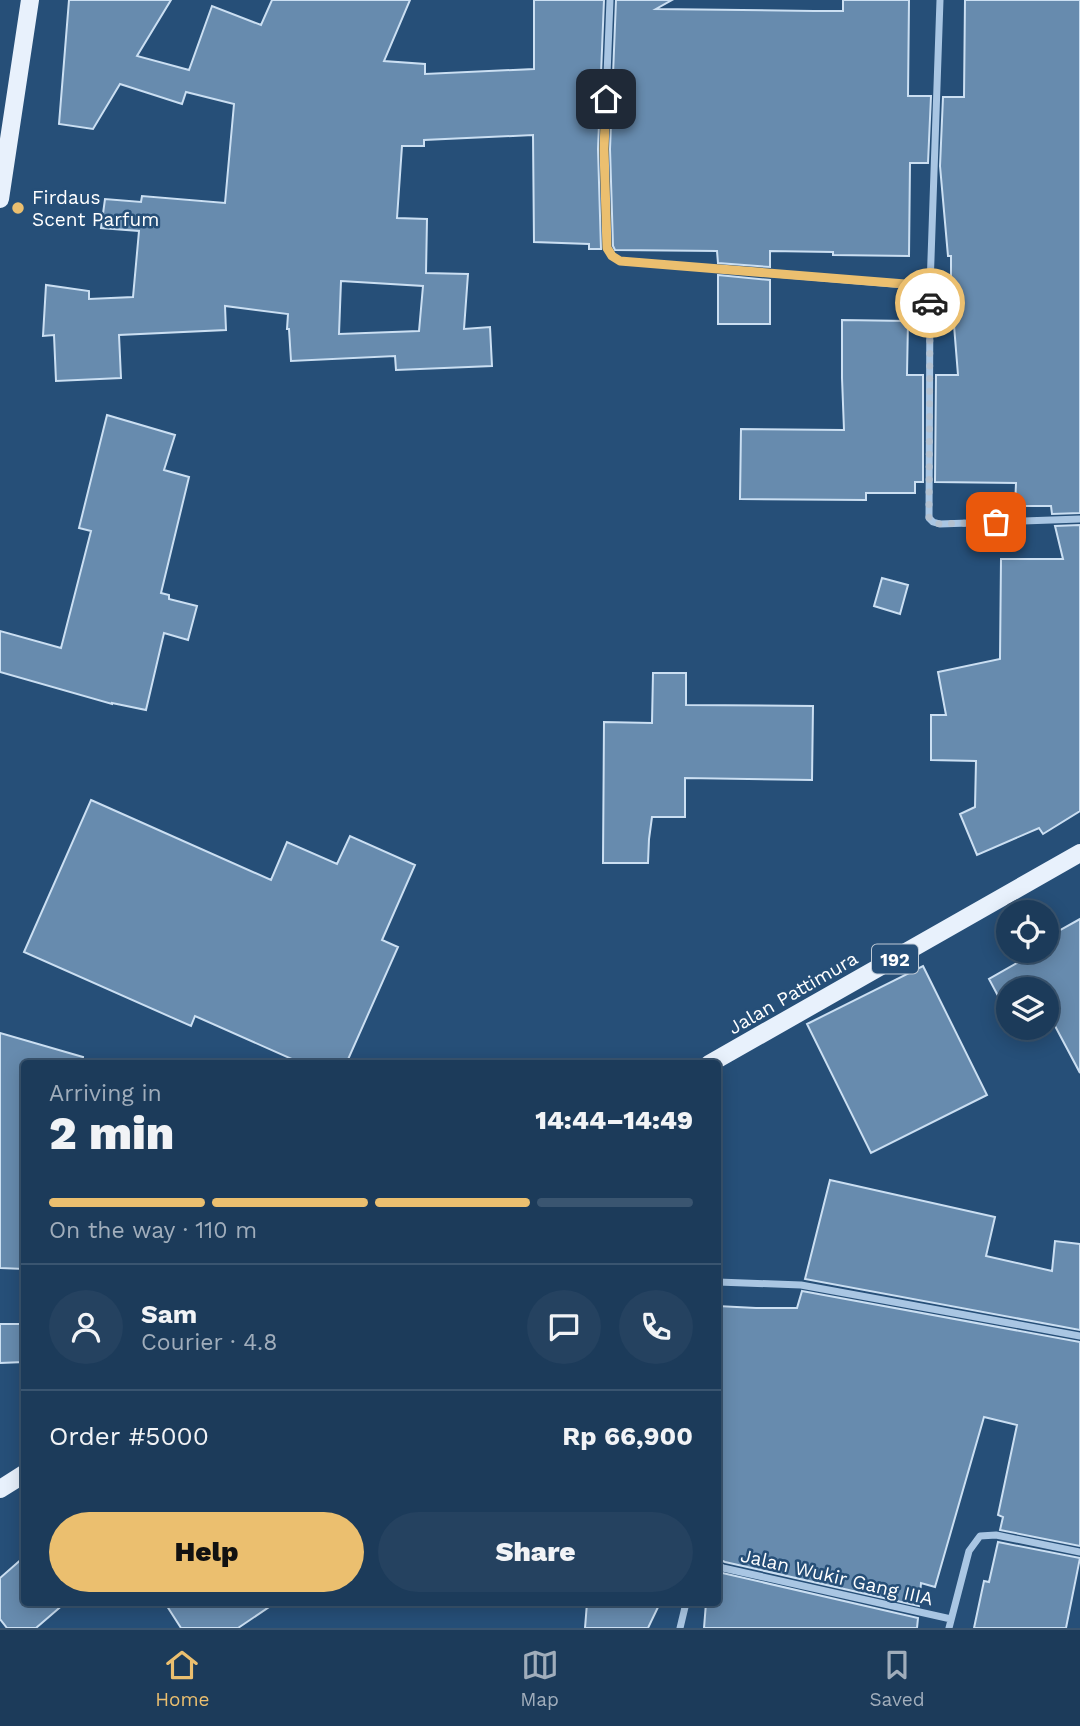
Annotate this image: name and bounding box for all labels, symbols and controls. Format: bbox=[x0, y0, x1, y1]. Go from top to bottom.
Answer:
pin bbox=[576, 69, 636, 129]
icon: home bbox=[587, 80, 625, 118]
place label: Firdaus Scent Parfum bbox=[32, 186, 159, 231]
marker: Firdaus Scent Parfum bbox=[10, 200, 26, 216]
courier bbox=[895, 268, 965, 338]
icon: car bbox=[911, 284, 949, 322]
pin bbox=[966, 492, 1026, 552]
icon: bag bbox=[977, 503, 1015, 541]
map controls bbox=[996, 900, 1059, 1040]
button: locate bbox=[996, 900, 1059, 963]
road number: 192 bbox=[872, 944, 918, 974]
street label: Jalan Pattimura bbox=[724, 946, 862, 1039]
button: layers bbox=[996, 977, 1059, 1040]
text: Arriving in bbox=[49, 1080, 162, 1107]
text: 14:44–14:49 bbox=[535, 1105, 693, 1135]
text: 2 min bbox=[49, 1106, 174, 1160]
text: On the way · 110 m bbox=[49, 1217, 257, 1244]
button: person bbox=[49, 1290, 123, 1364]
button: chat bbox=[527, 1290, 601, 1364]
button: phone bbox=[619, 1290, 693, 1364]
text: Sam bbox=[141, 1299, 197, 1329]
text: Courier · 4.8 bbox=[141, 1329, 277, 1356]
text: Order #5000 bbox=[49, 1421, 209, 1451]
text: Rp 66,900 bbox=[562, 1421, 693, 1451]
button: Help bbox=[49, 1512, 364, 1592]
button: Share bbox=[378, 1512, 693, 1592]
street label: Jalan Wukir Gang IIIA bbox=[738, 1544, 936, 1610]
tab: Home bbox=[155, 1646, 210, 1711]
tab: Map bbox=[520, 1646, 559, 1711]
tab: Saved bbox=[869, 1646, 925, 1711]

